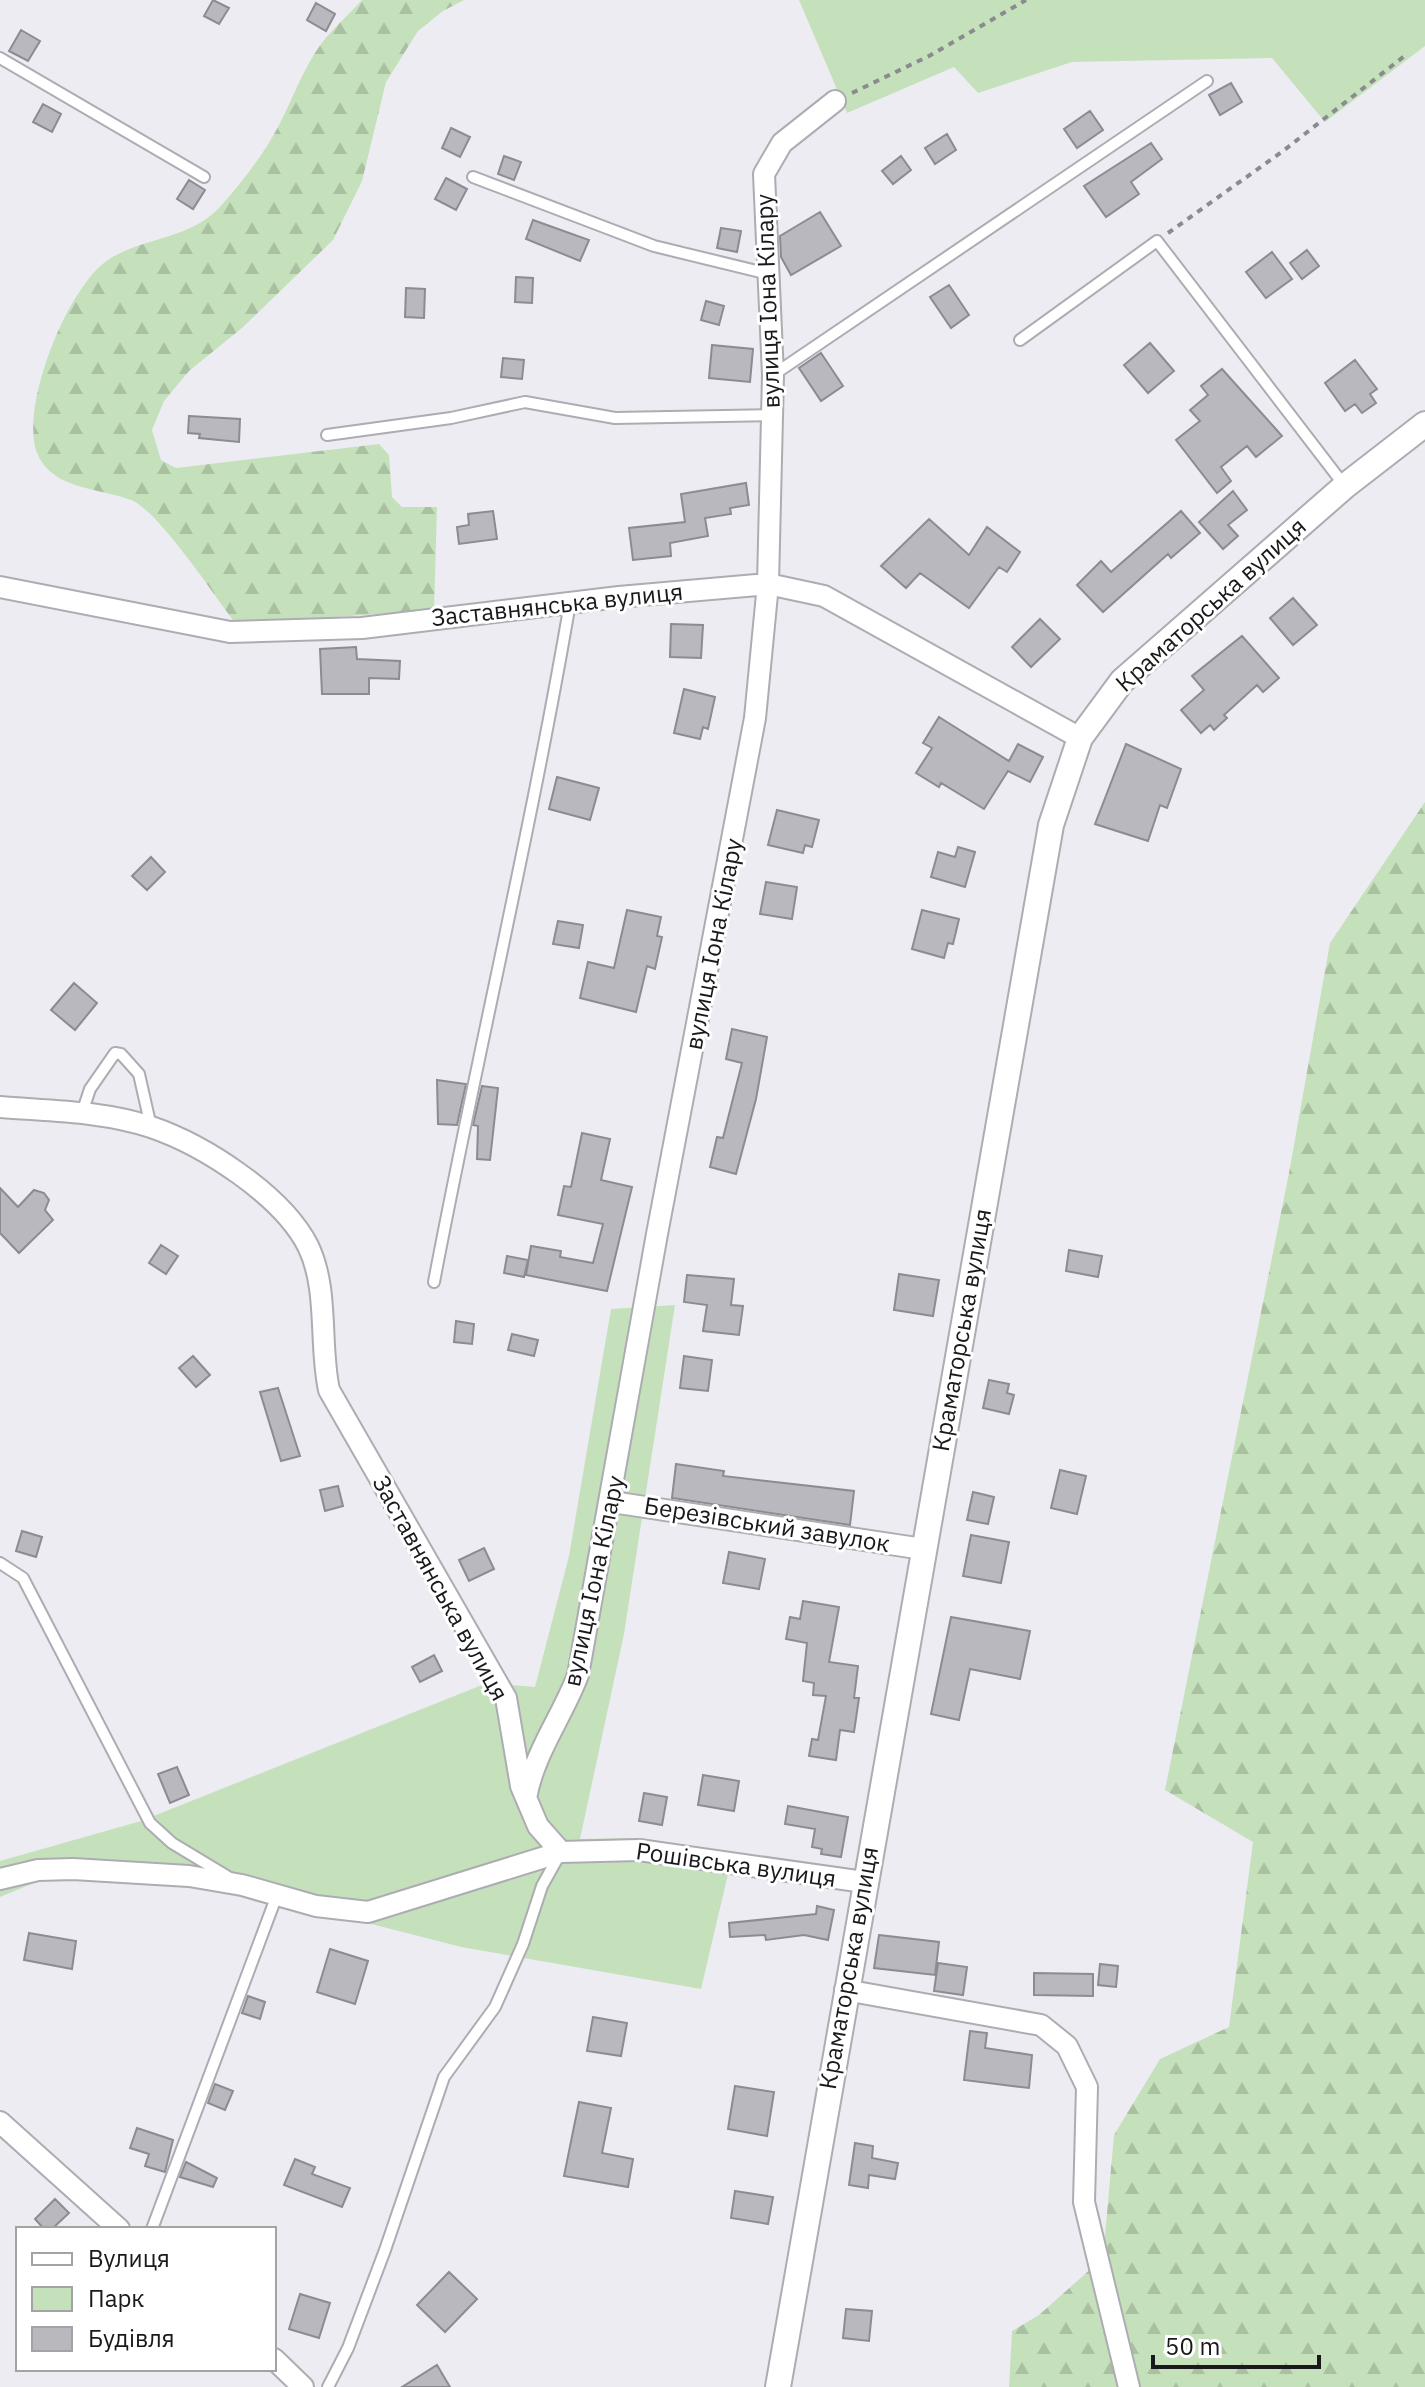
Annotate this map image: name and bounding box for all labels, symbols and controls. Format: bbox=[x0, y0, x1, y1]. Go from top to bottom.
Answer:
street label: вулиця Іона Кілару bbox=[747, 193, 787, 409]
street label: Краматорська вулиця bbox=[1108, 510, 1312, 698]
street label: Заставнянська вулиця bbox=[429, 575, 684, 633]
street label: вулиця Іона Кілару bbox=[677, 835, 749, 1052]
street label: Краматорська вулиця bbox=[924, 1206, 998, 1454]
street label: Заставнянська вулиця bbox=[366, 1469, 516, 1706]
street label: вулиця Іона Кілару bbox=[555, 1472, 631, 1689]
street label: Березівський завулок bbox=[642, 1489, 892, 1559]
street label: Рошівська вулиця bbox=[634, 1834, 838, 1894]
street label: Краматорська вулиця bbox=[811, 1844, 885, 2092]
legend bbox=[16, 2227, 276, 2371]
text: Вулиця bbox=[88, 2242, 170, 2274]
text: Парк bbox=[88, 2282, 145, 2314]
scale bar bbox=[1153, 2319, 1319, 2369]
text: Будівля bbox=[88, 2322, 175, 2354]
text: 50 m bbox=[1165, 2330, 1220, 2362]

